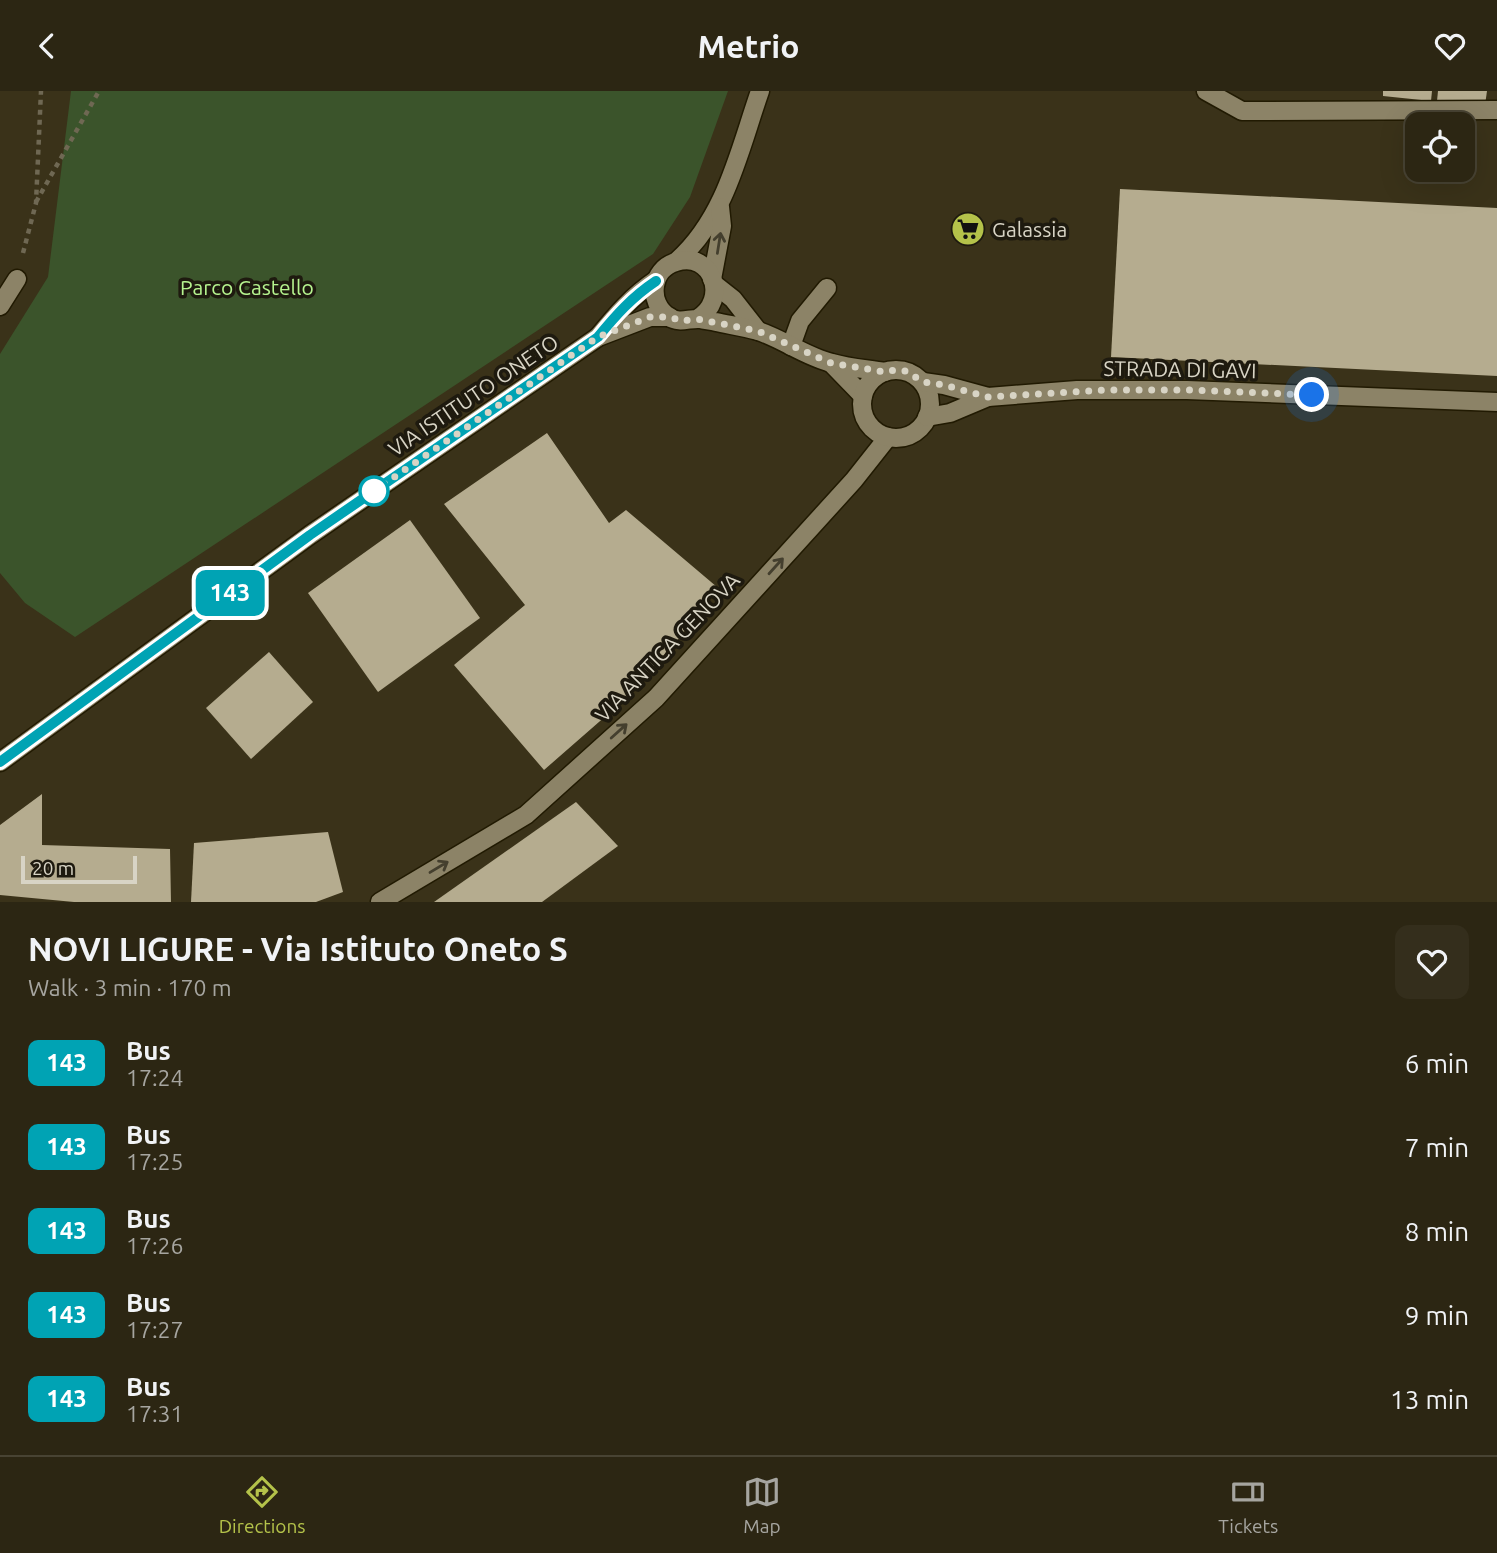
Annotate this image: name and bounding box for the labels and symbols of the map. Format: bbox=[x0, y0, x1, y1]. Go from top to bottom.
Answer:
supermarket icon: Galassia bbox=[949, 210, 987, 248]
place label: Galassia bbox=[992, 217, 1067, 241]
one-way arrow bbox=[713, 232, 726, 255]
park label: Parco Castello bbox=[180, 275, 314, 299]
street label: VIA ISTITUTO ONETO bbox=[384, 329, 562, 461]
street label: STRADA DI GAVI bbox=[1103, 356, 1257, 382]
your location bbox=[1294, 377, 1329, 412]
unlabelled marker bbox=[359, 476, 389, 506]
one-way arrow bbox=[767, 558, 784, 575]
street label: VIA ANTICA GENOVA bbox=[590, 567, 744, 726]
line badge: 143 bbox=[190, 570, 270, 616]
one-way arrow bbox=[610, 723, 628, 739]
scale bar bbox=[21, 853, 136, 885]
one-way arrow bbox=[428, 860, 448, 874]

